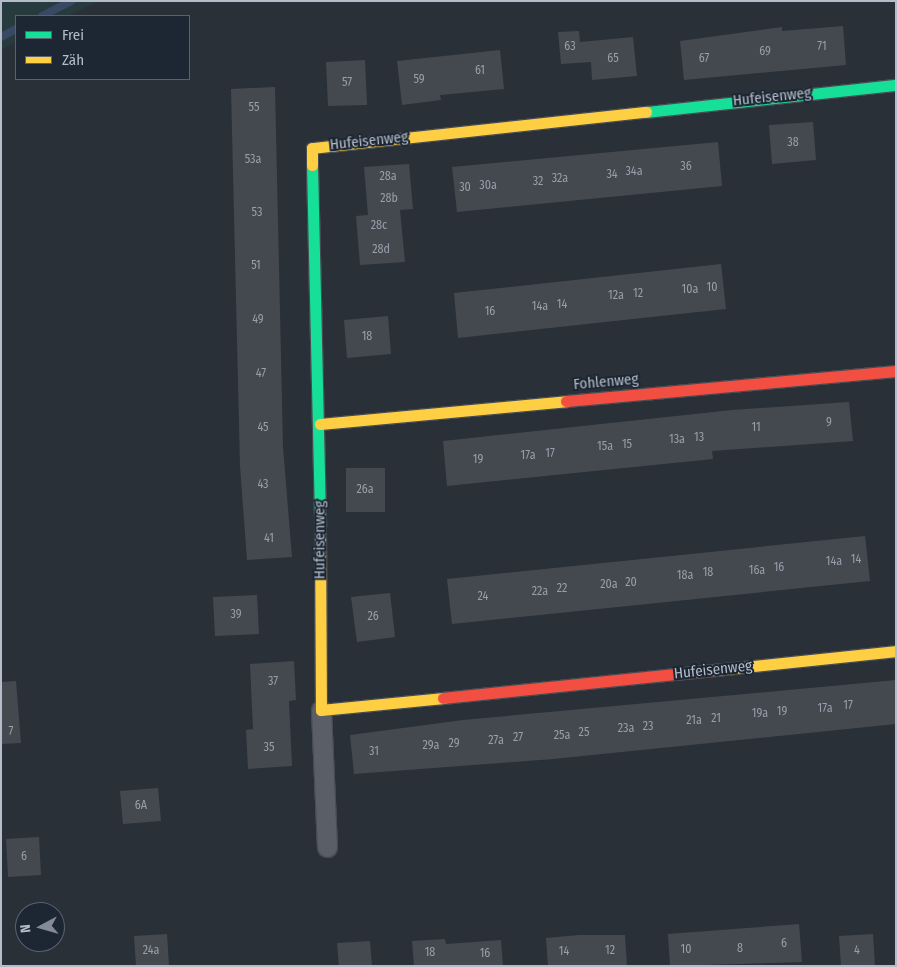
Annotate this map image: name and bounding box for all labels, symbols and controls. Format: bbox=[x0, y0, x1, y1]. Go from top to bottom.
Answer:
legend bbox=[15, 15, 190, 80]
text: Frei bbox=[62, 26, 84, 44]
house number: 63 bbox=[564, 40, 576, 54]
house number: 71 bbox=[817, 40, 827, 54]
house number: 69 bbox=[759, 45, 771, 59]
text: Zäh bbox=[62, 51, 84, 69]
house number: 65 bbox=[607, 52, 619, 66]
house number: 67 bbox=[699, 52, 709, 66]
house number: 61 bbox=[475, 64, 485, 78]
house number: 59 bbox=[413, 73, 425, 87]
house number: 57 bbox=[342, 76, 352, 90]
street label: Hufeisenweg bbox=[732, 84, 812, 110]
house number: 55 bbox=[249, 101, 259, 115]
street label: Hufeisenweg bbox=[329, 128, 409, 154]
house number: 38 bbox=[787, 136, 799, 150]
house number: 53a bbox=[245, 153, 261, 167]
house number: 36 bbox=[680, 160, 692, 174]
house number: 34a bbox=[625, 165, 643, 179]
house number: 34 bbox=[606, 168, 618, 182]
house number: 28a bbox=[379, 170, 397, 184]
house number: 32a bbox=[552, 172, 568, 186]
house number: 32 bbox=[533, 175, 543, 189]
house number: 30a bbox=[479, 179, 497, 193]
house number: 30 bbox=[459, 181, 471, 195]
house number: 28b bbox=[380, 192, 398, 206]
house number: 53 bbox=[252, 206, 262, 220]
house number: 28c bbox=[371, 219, 387, 233]
house number: 28d bbox=[372, 243, 390, 257]
house number: 51 bbox=[251, 259, 261, 273]
house number: 10 bbox=[707, 281, 717, 295]
house number: 10a bbox=[682, 283, 698, 297]
house number: 12 bbox=[633, 287, 643, 301]
house number: 12a bbox=[608, 289, 624, 303]
house number: 14 bbox=[557, 298, 567, 312]
house number: 14a bbox=[532, 300, 548, 314]
house number: 16 bbox=[485, 305, 495, 319]
house number: 49 bbox=[252, 313, 264, 327]
house number: 18 bbox=[362, 330, 372, 344]
house number: 47 bbox=[256, 367, 266, 381]
street label: Fohlenweg bbox=[573, 370, 639, 394]
house number: 9 bbox=[826, 416, 832, 430]
house number: 45 bbox=[257, 421, 269, 435]
house number: 11 bbox=[751, 421, 761, 435]
house number: 13 bbox=[694, 431, 704, 445]
house number: 13a bbox=[669, 433, 685, 447]
house number: 15 bbox=[622, 438, 632, 452]
house number: 15a bbox=[597, 440, 613, 454]
house number: 17 bbox=[545, 447, 555, 461]
house number: 17a bbox=[520, 449, 536, 463]
house number: 19 bbox=[473, 453, 483, 467]
house number: 43 bbox=[257, 478, 269, 492]
house number: 26a bbox=[356, 483, 374, 497]
street label: Hufeisenweg bbox=[311, 501, 329, 579]
house number: 41 bbox=[264, 532, 274, 546]
house number: 14 bbox=[851, 553, 861, 567]
house number: 14a bbox=[826, 555, 842, 569]
house number: 16 bbox=[774, 561, 784, 575]
house number: 16a bbox=[749, 564, 765, 578]
house number: 18 bbox=[703, 566, 713, 580]
house number: 18a bbox=[677, 569, 693, 583]
house number: 20 bbox=[625, 576, 637, 590]
house number: 20a bbox=[600, 578, 618, 592]
house number: 22 bbox=[557, 582, 567, 596]
house number: 22a bbox=[532, 585, 548, 599]
house number: 24 bbox=[478, 590, 488, 604]
house number: 39 bbox=[230, 608, 242, 622]
house number: 26 bbox=[367, 610, 379, 624]
street label: Hufeisenweg bbox=[673, 657, 753, 683]
house number: 37 bbox=[268, 675, 278, 689]
house number: 17 bbox=[843, 699, 853, 713]
house number: 17a bbox=[817, 702, 833, 716]
house number: 19 bbox=[777, 705, 787, 719]
house number: 19a bbox=[752, 707, 768, 721]
house number: 21 bbox=[711, 712, 721, 726]
house number: 21a bbox=[686, 714, 702, 728]
house number: 23 bbox=[643, 720, 653, 734]
house number: 23a bbox=[618, 722, 634, 736]
house number: 7 bbox=[9, 725, 13, 739]
house number: 25 bbox=[579, 726, 589, 740]
house number: 25a bbox=[554, 729, 570, 743]
house number: 27 bbox=[513, 731, 523, 745]
house number: 27a bbox=[488, 734, 504, 748]
house number: 29 bbox=[448, 737, 460, 751]
house number: 29a bbox=[423, 739, 439, 753]
house number: 35 bbox=[264, 741, 274, 755]
house number: 31 bbox=[369, 745, 379, 759]
house number: 6A bbox=[135, 799, 147, 813]
house number: 6 bbox=[21, 850, 27, 864]
north arrow bbox=[15, 902, 65, 952]
text: N bbox=[17, 923, 34, 934]
house number: 6 bbox=[781, 937, 787, 951]
house number: 8 bbox=[737, 942, 743, 956]
house number: 10 bbox=[681, 943, 691, 957]
house number: 24a bbox=[143, 944, 159, 958]
house number: 12 bbox=[605, 944, 615, 958]
house number: 4 bbox=[854, 944, 860, 958]
house number: 14 bbox=[559, 945, 569, 959]
house number: 18 bbox=[425, 946, 435, 960]
house number: 16 bbox=[480, 947, 490, 961]

